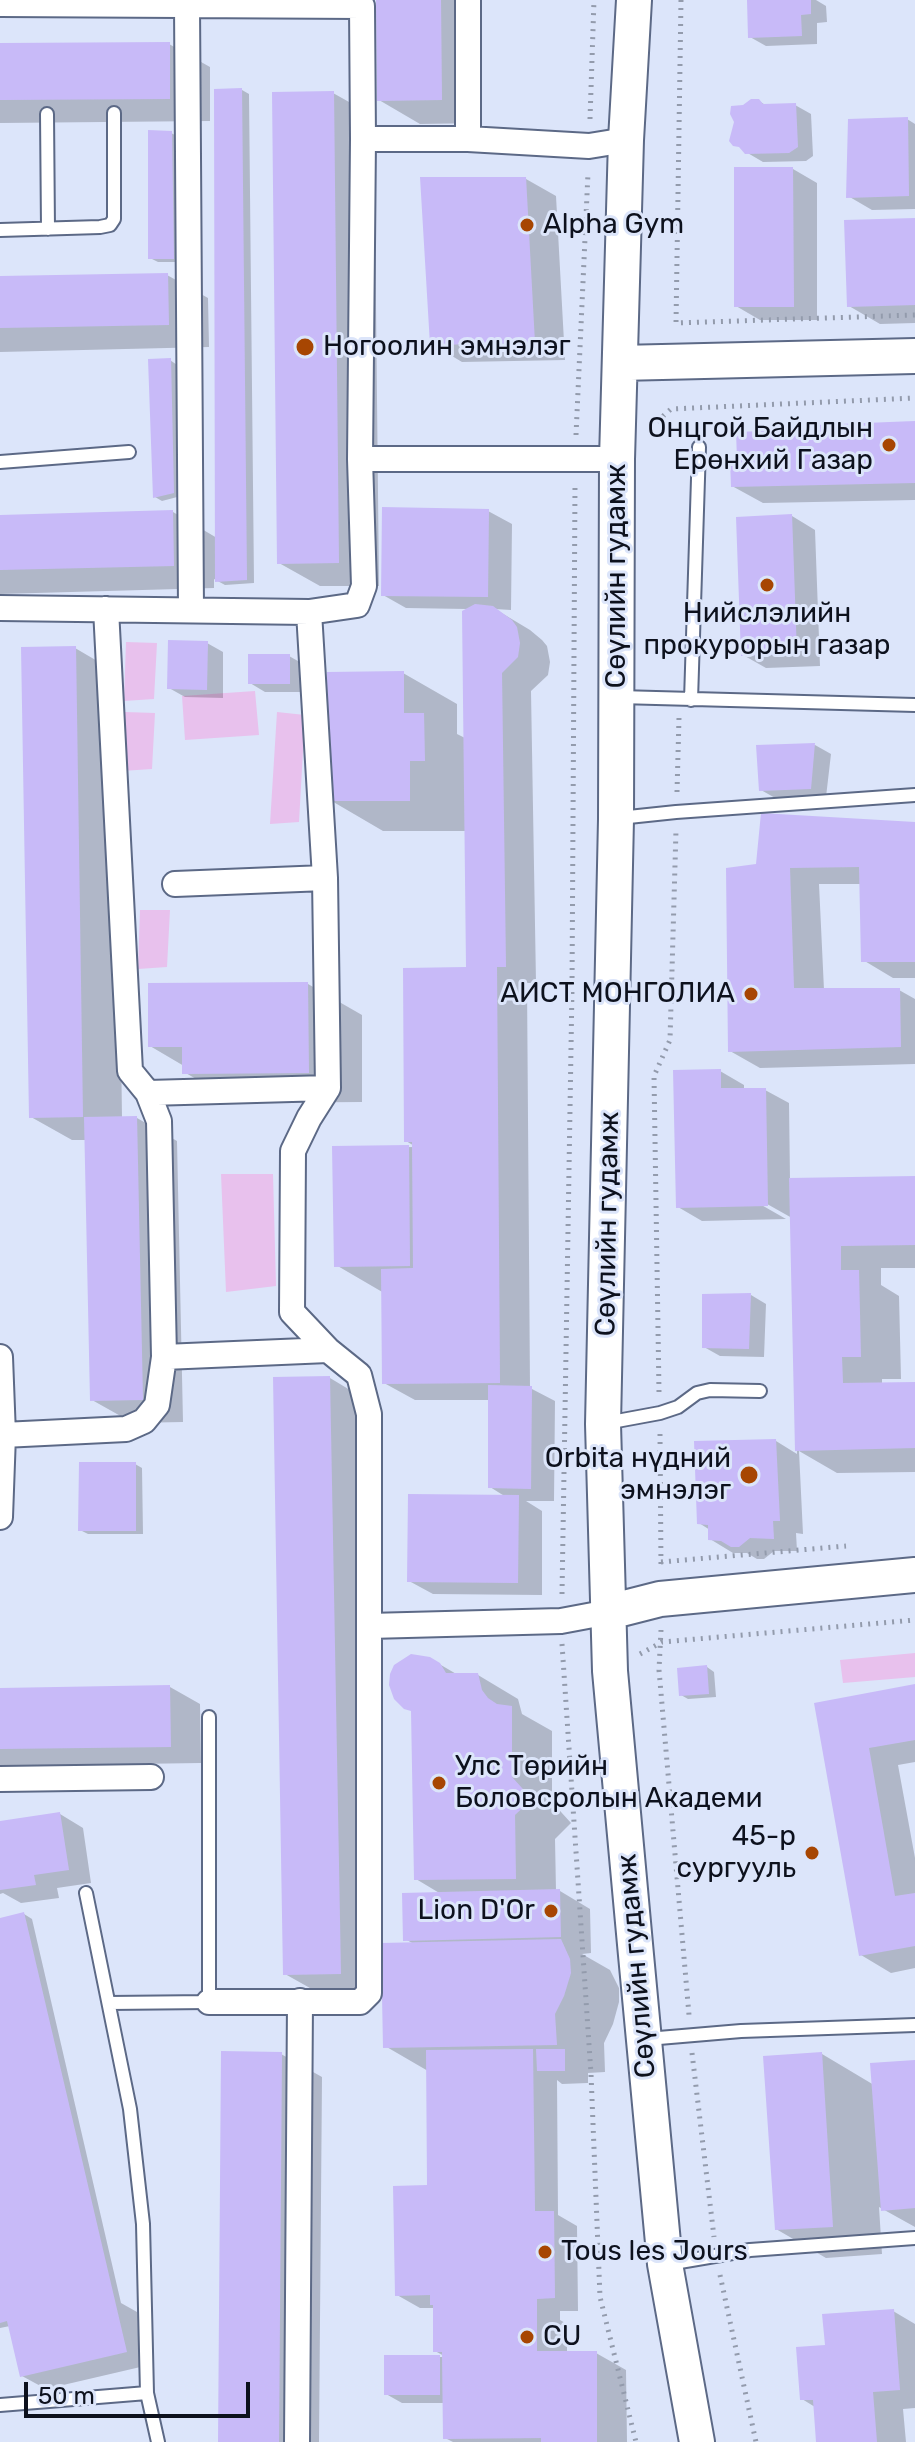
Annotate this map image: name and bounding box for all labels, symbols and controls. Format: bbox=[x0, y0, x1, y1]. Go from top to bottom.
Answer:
place label: Alpha Gym bbox=[543, 208, 684, 242]
marker: Alpha Gym bbox=[518, 216, 536, 234]
place label: Ногоолин эмнэлэг bbox=[323, 330, 571, 364]
marker: Ногоолин эмнэлэг bbox=[294, 336, 316, 358]
place label: Онцгой Байдлын Ерөнхий Газар bbox=[648, 412, 873, 478]
marker: Онцгой Байдлын Ерөнхий Газар bbox=[880, 436, 898, 454]
street label: Сөүлийн гудамж bbox=[600, 464, 634, 688]
marker: Нийслэлийн прокурорын газар bbox=[758, 576, 776, 594]
place label: Нийслэлийн прокурорын газар bbox=[644, 597, 890, 663]
place label: АИСТ МОНГОЛИА bbox=[500, 977, 735, 1011]
marker: АИСТ МОНГОЛИА bbox=[742, 985, 760, 1003]
street label: Сөүлийн гудамж bbox=[589, 1111, 627, 1337]
place label: Orbita нүдний эмнэлэг bbox=[545, 1442, 731, 1508]
marker: Orbita нүдний эмнэлэг bbox=[738, 1464, 760, 1486]
place label: Улс Төрийн Боловсролын Академи bbox=[455, 1750, 763, 1816]
marker: Улс Төрийн Боловсролын Академи bbox=[430, 1774, 448, 1792]
place label: 45-р сургууль bbox=[676, 1820, 796, 1886]
marker: 45-р сургууль bbox=[803, 1844, 821, 1862]
street label: Сөүлийн гудамж bbox=[610, 1852, 664, 2080]
place label: Lion D'Or bbox=[418, 1894, 535, 1928]
marker: Lion D'Or bbox=[542, 1902, 560, 1920]
place label: Tous les Jours bbox=[561, 2235, 748, 2269]
marker: Tous les Jours bbox=[536, 2243, 554, 2261]
place label: CU bbox=[543, 2320, 581, 2354]
marker: CU bbox=[518, 2328, 536, 2346]
scale bar bbox=[28, 2366, 254, 2416]
text: 50 m bbox=[38, 2382, 95, 2410]

